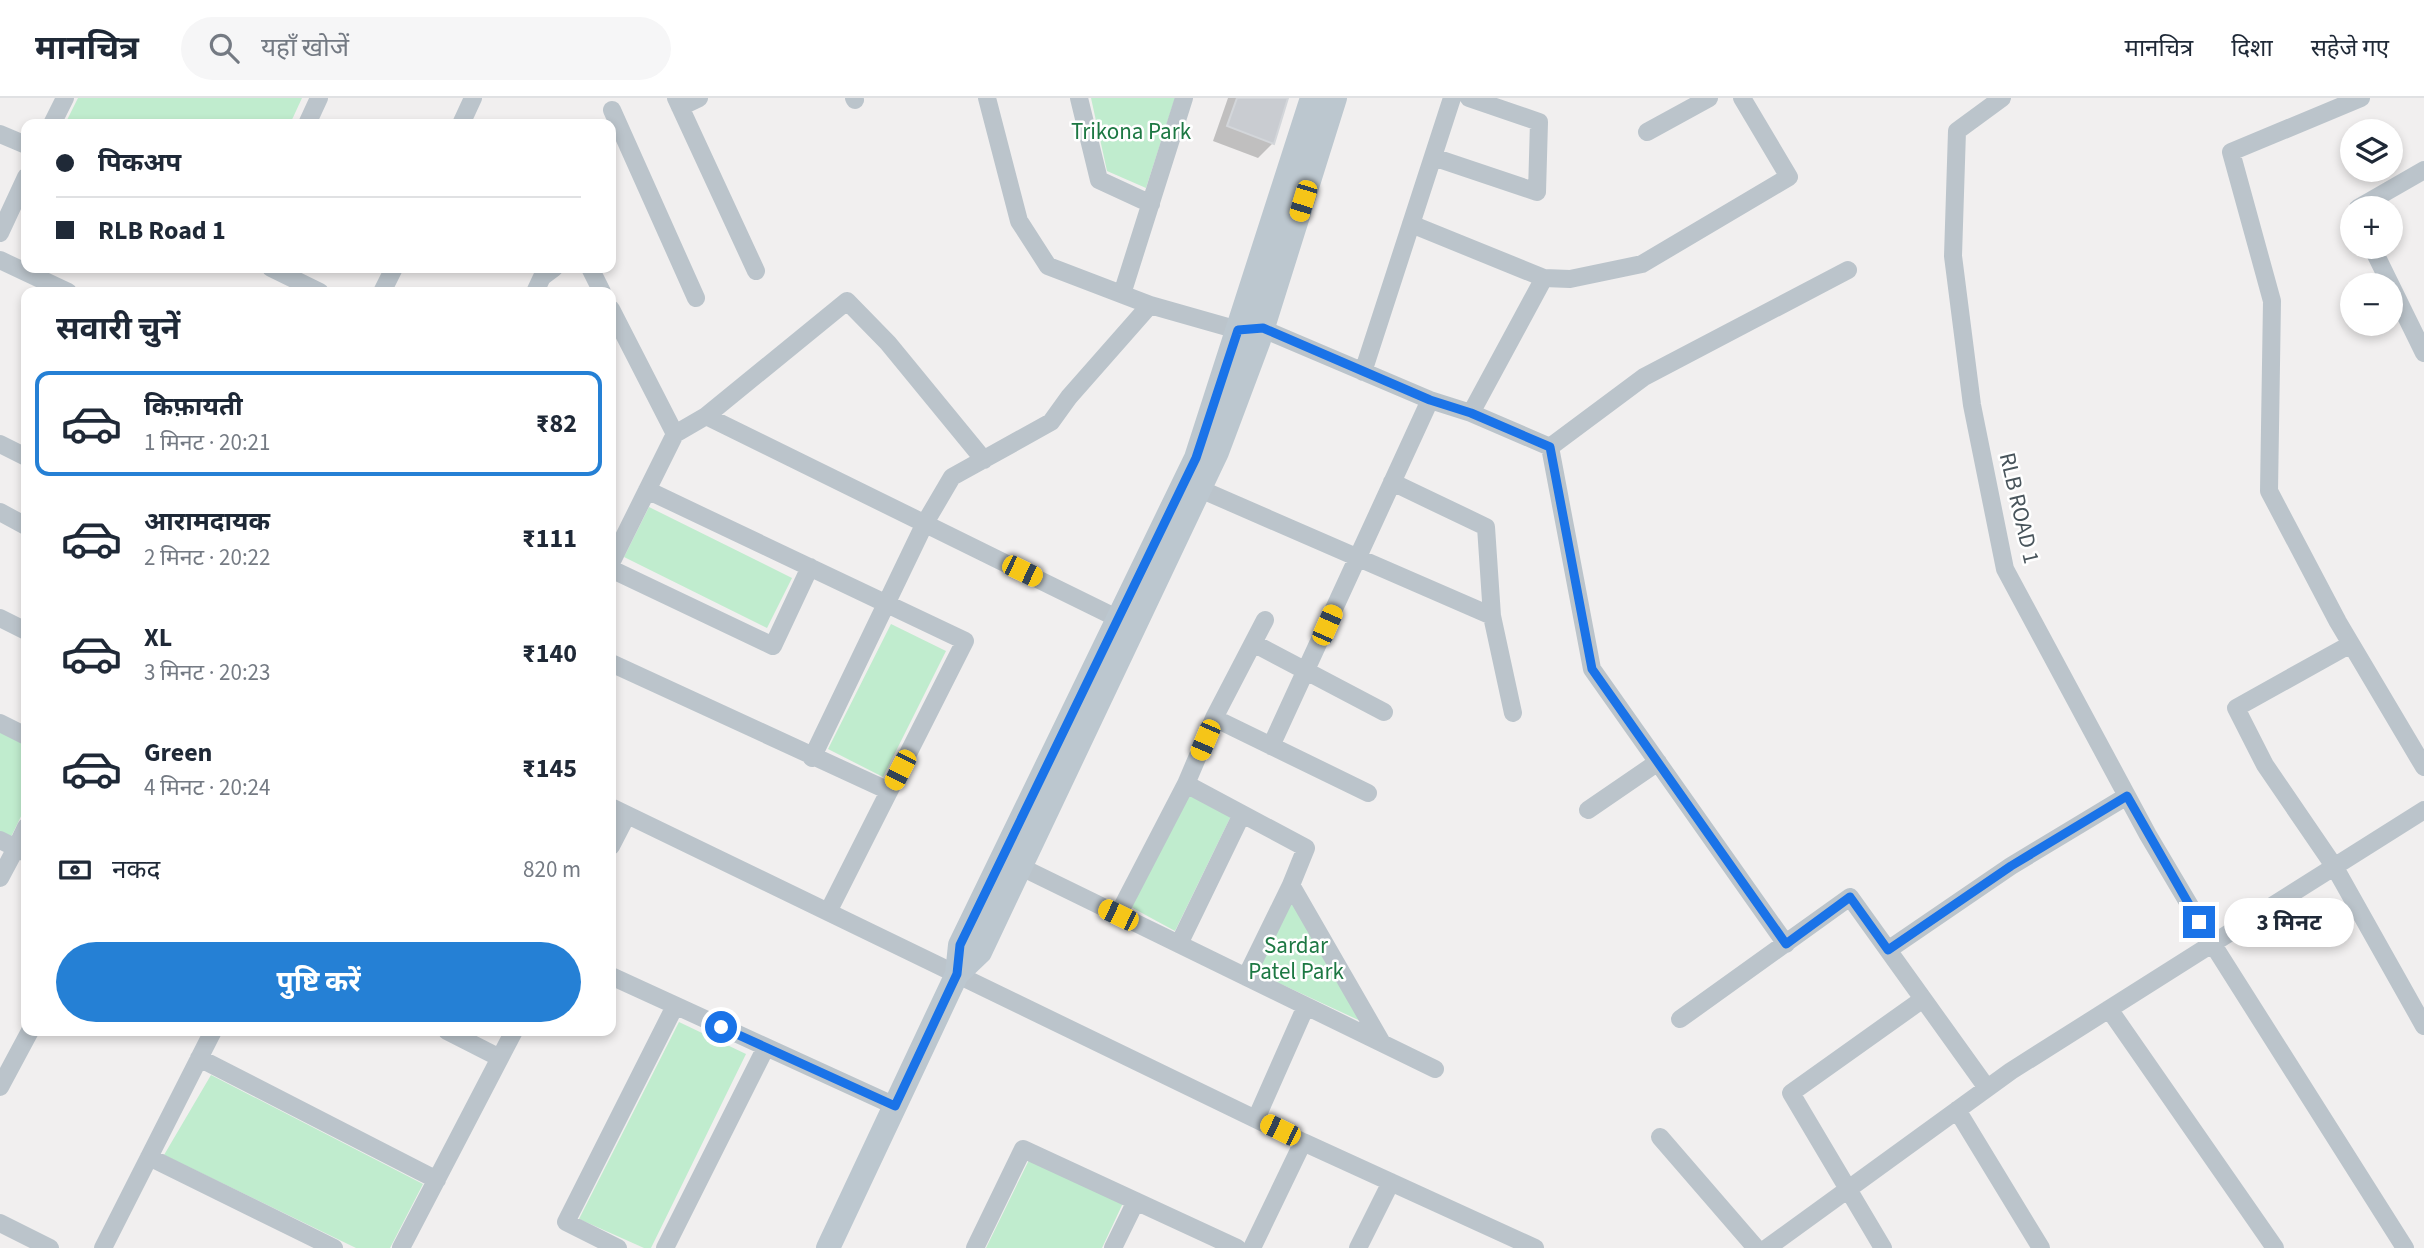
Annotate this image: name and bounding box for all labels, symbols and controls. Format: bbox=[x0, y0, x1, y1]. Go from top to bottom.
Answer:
search box bbox=[181, 17, 671, 80]
text: मानचित्र bbox=[35, 25, 139, 72]
icon: search bbox=[205, 29, 243, 67]
text: यहाँ खोजें bbox=[261, 29, 349, 66]
text: मानचित्र bbox=[2125, 31, 2193, 66]
text: दिशा bbox=[2231, 31, 2273, 66]
text: सहेजे गए bbox=[2311, 31, 2389, 66]
park label: Trikona Park bbox=[1071, 115, 1192, 148]
map controls bbox=[2340, 119, 2403, 336]
button: layers bbox=[2340, 119, 2403, 182]
text: पिकअप bbox=[98, 144, 181, 181]
car bbox=[1287, 178, 1320, 224]
button: + bbox=[2340, 196, 2403, 259]
text: RLB Road 1 bbox=[98, 212, 226, 249]
button: − bbox=[2340, 273, 2403, 336]
text: सवारी चुनें bbox=[56, 306, 180, 352]
text: किफ़ायती bbox=[144, 388, 243, 425]
icon: car bbox=[60, 392, 123, 455]
text: ₹82 bbox=[536, 405, 577, 442]
text: 1 मिनट · 20:21 bbox=[144, 426, 270, 459]
street label: RLB ROAD 1 bbox=[1991, 449, 2048, 567]
text: आरामदायक bbox=[144, 503, 270, 540]
icon: car bbox=[60, 507, 123, 570]
text: ₹111 bbox=[522, 520, 577, 557]
text: 2 मिनट · 20:22 bbox=[144, 541, 270, 574]
car bbox=[999, 552, 1046, 590]
car bbox=[1309, 602, 1346, 648]
text: XL bbox=[144, 619, 172, 656]
icon: car bbox=[60, 622, 123, 685]
text: ₹140 bbox=[522, 635, 577, 672]
text: 3 मिनट · 20:23 bbox=[144, 656, 270, 689]
car bbox=[1188, 717, 1223, 763]
text: Green bbox=[144, 734, 212, 771]
icon: car bbox=[60, 737, 123, 800]
car bbox=[882, 747, 919, 793]
text: ₹145 bbox=[522, 750, 577, 787]
text: 4 मिनट · 20:24 bbox=[144, 771, 270, 804]
icon: cash bbox=[56, 851, 94, 889]
text: नकद bbox=[112, 851, 160, 888]
text: 820 m bbox=[523, 853, 581, 886]
car bbox=[1095, 896, 1142, 934]
callout: 3 मिनट bbox=[2224, 898, 2353, 946]
route end bbox=[2183, 906, 2215, 938]
text: 3 मिनट bbox=[2256, 906, 2322, 939]
park label: Sardar Patel Park bbox=[1248, 929, 1344, 988]
button: पुष्टि करें bbox=[56, 942, 581, 1022]
route start bbox=[705, 1011, 737, 1043]
car bbox=[1257, 1111, 1304, 1149]

